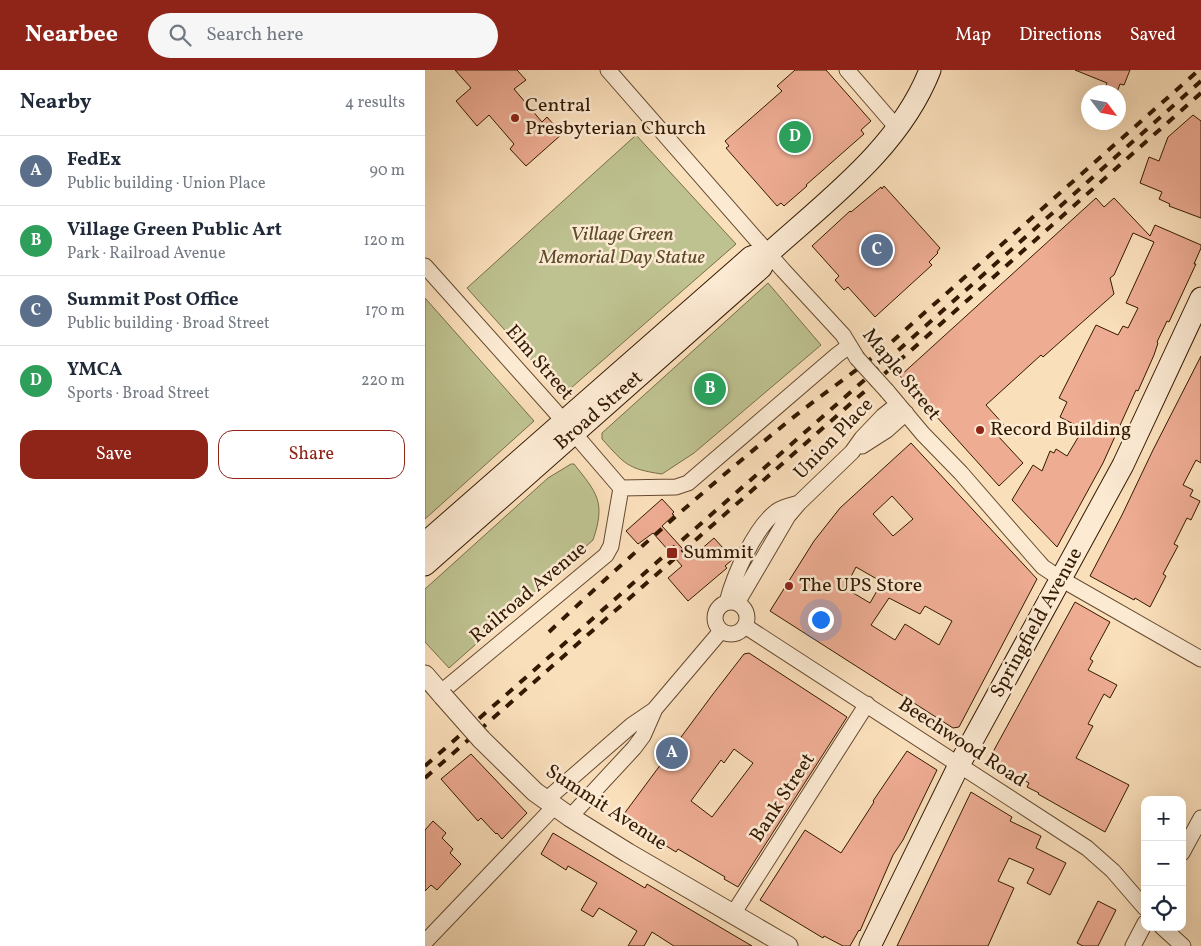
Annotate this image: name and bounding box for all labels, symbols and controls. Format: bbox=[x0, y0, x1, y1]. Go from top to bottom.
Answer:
search box bbox=[148, 13, 498, 58]
text: Nearbee bbox=[25, 18, 118, 52]
icon: search bbox=[166, 21, 194, 49]
text: Search here bbox=[206, 22, 303, 48]
text: Map bbox=[955, 23, 991, 48]
text: Directions bbox=[1019, 23, 1102, 48]
text: Saved bbox=[1130, 23, 1176, 48]
north arrow bbox=[1081, 85, 1126, 130]
text: Nearby bbox=[20, 88, 91, 117]
text: 4 results bbox=[345, 92, 405, 114]
place label: Central Presbyterian Church bbox=[525, 92, 706, 143]
marker: Central Presbyterian Church bbox=[509, 112, 521, 124]
pin: D bbox=[779, 118, 811, 156]
text: FedEx bbox=[67, 147, 121, 173]
text: A bbox=[30, 160, 42, 182]
text: 90 m bbox=[369, 160, 405, 182]
text: Public building · Union Place bbox=[67, 173, 266, 195]
text: Village Green Public Art bbox=[67, 217, 282, 243]
park label: Village Green Memorial Day Statue bbox=[538, 221, 705, 272]
text: B bbox=[31, 230, 41, 252]
text: 120 m bbox=[363, 230, 405, 252]
pin: C bbox=[861, 231, 893, 269]
text: Park · Railroad Avenue bbox=[67, 243, 225, 265]
text: Summit Post Office bbox=[67, 287, 239, 313]
text: C bbox=[31, 300, 41, 322]
text: 170 m bbox=[365, 300, 405, 322]
text: Public building · Broad Street bbox=[67, 313, 270, 335]
street label: Elm Street bbox=[498, 319, 580, 407]
street label: Maple Street bbox=[855, 323, 947, 427]
text: YMCA bbox=[67, 357, 122, 383]
street label: Broad Street bbox=[549, 365, 649, 457]
text: D bbox=[30, 370, 42, 392]
text: 220 m bbox=[361, 370, 405, 392]
pin: B bbox=[694, 370, 726, 408]
text: Sports · Broad Street bbox=[67, 383, 210, 405]
street label: Union Place bbox=[788, 392, 880, 486]
place label: Record Building bbox=[990, 416, 1131, 444]
marker: Record Building bbox=[974, 424, 986, 436]
button: Save bbox=[20, 430, 208, 479]
button: Share bbox=[218, 430, 405, 479]
street label: Railroad Avenue bbox=[464, 536, 594, 650]
place label: Summit bbox=[683, 539, 754, 567]
street label: Springfield Avenue bbox=[984, 543, 1090, 703]
marker: Summit bbox=[665, 546, 679, 560]
place label: The UPS Store bbox=[799, 572, 922, 600]
marker: The UPS Store bbox=[783, 580, 795, 592]
your location bbox=[808, 607, 834, 633]
street label: Beechwood Road bbox=[892, 691, 1032, 795]
pin: A bbox=[656, 734, 688, 772]
street label: Bank Street bbox=[744, 748, 822, 848]
street label: Summit Avenue bbox=[540, 758, 672, 858]
map controls bbox=[1141, 796, 1186, 931]
button: + bbox=[1141, 796, 1186, 841]
button: − bbox=[1141, 841, 1186, 886]
button: locate bbox=[1141, 886, 1186, 931]

